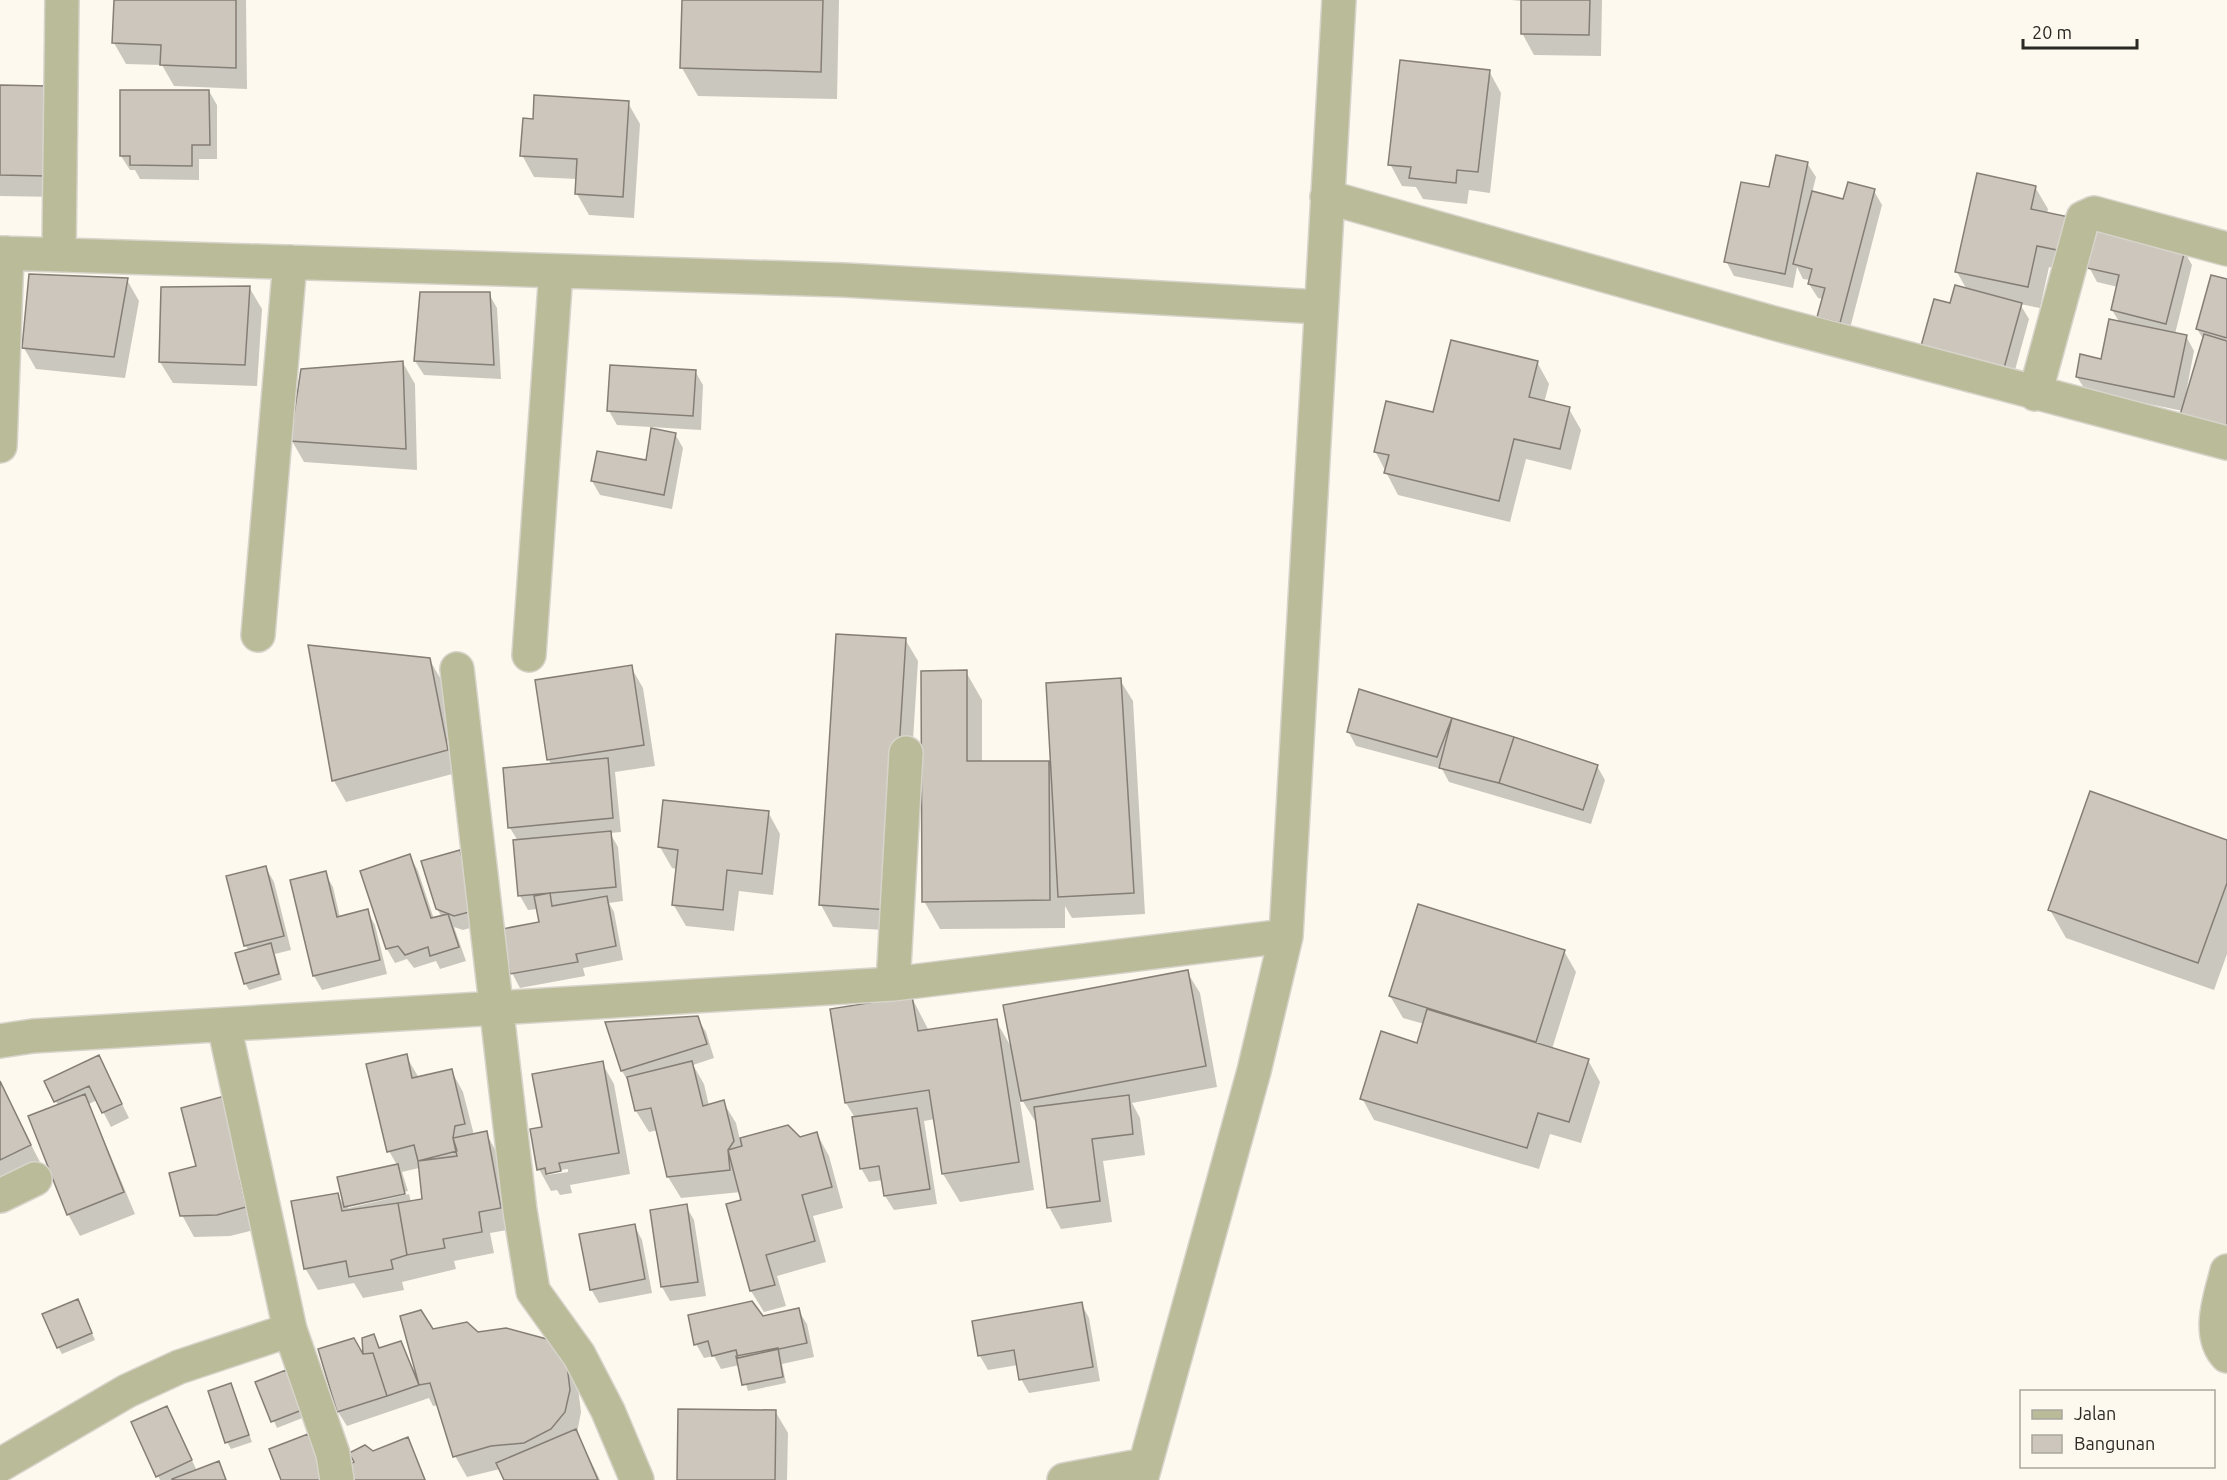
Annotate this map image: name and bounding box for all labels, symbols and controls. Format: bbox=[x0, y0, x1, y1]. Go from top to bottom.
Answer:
scale bar bbox=[2023, 12, 2137, 50]
text: 20 m bbox=[2032, 22, 2072, 42]
legend bbox=[2020, 1390, 2215, 1468]
text: Jalan bbox=[2074, 1403, 2116, 1423]
text: Bangunan bbox=[2074, 1433, 2155, 1453]

